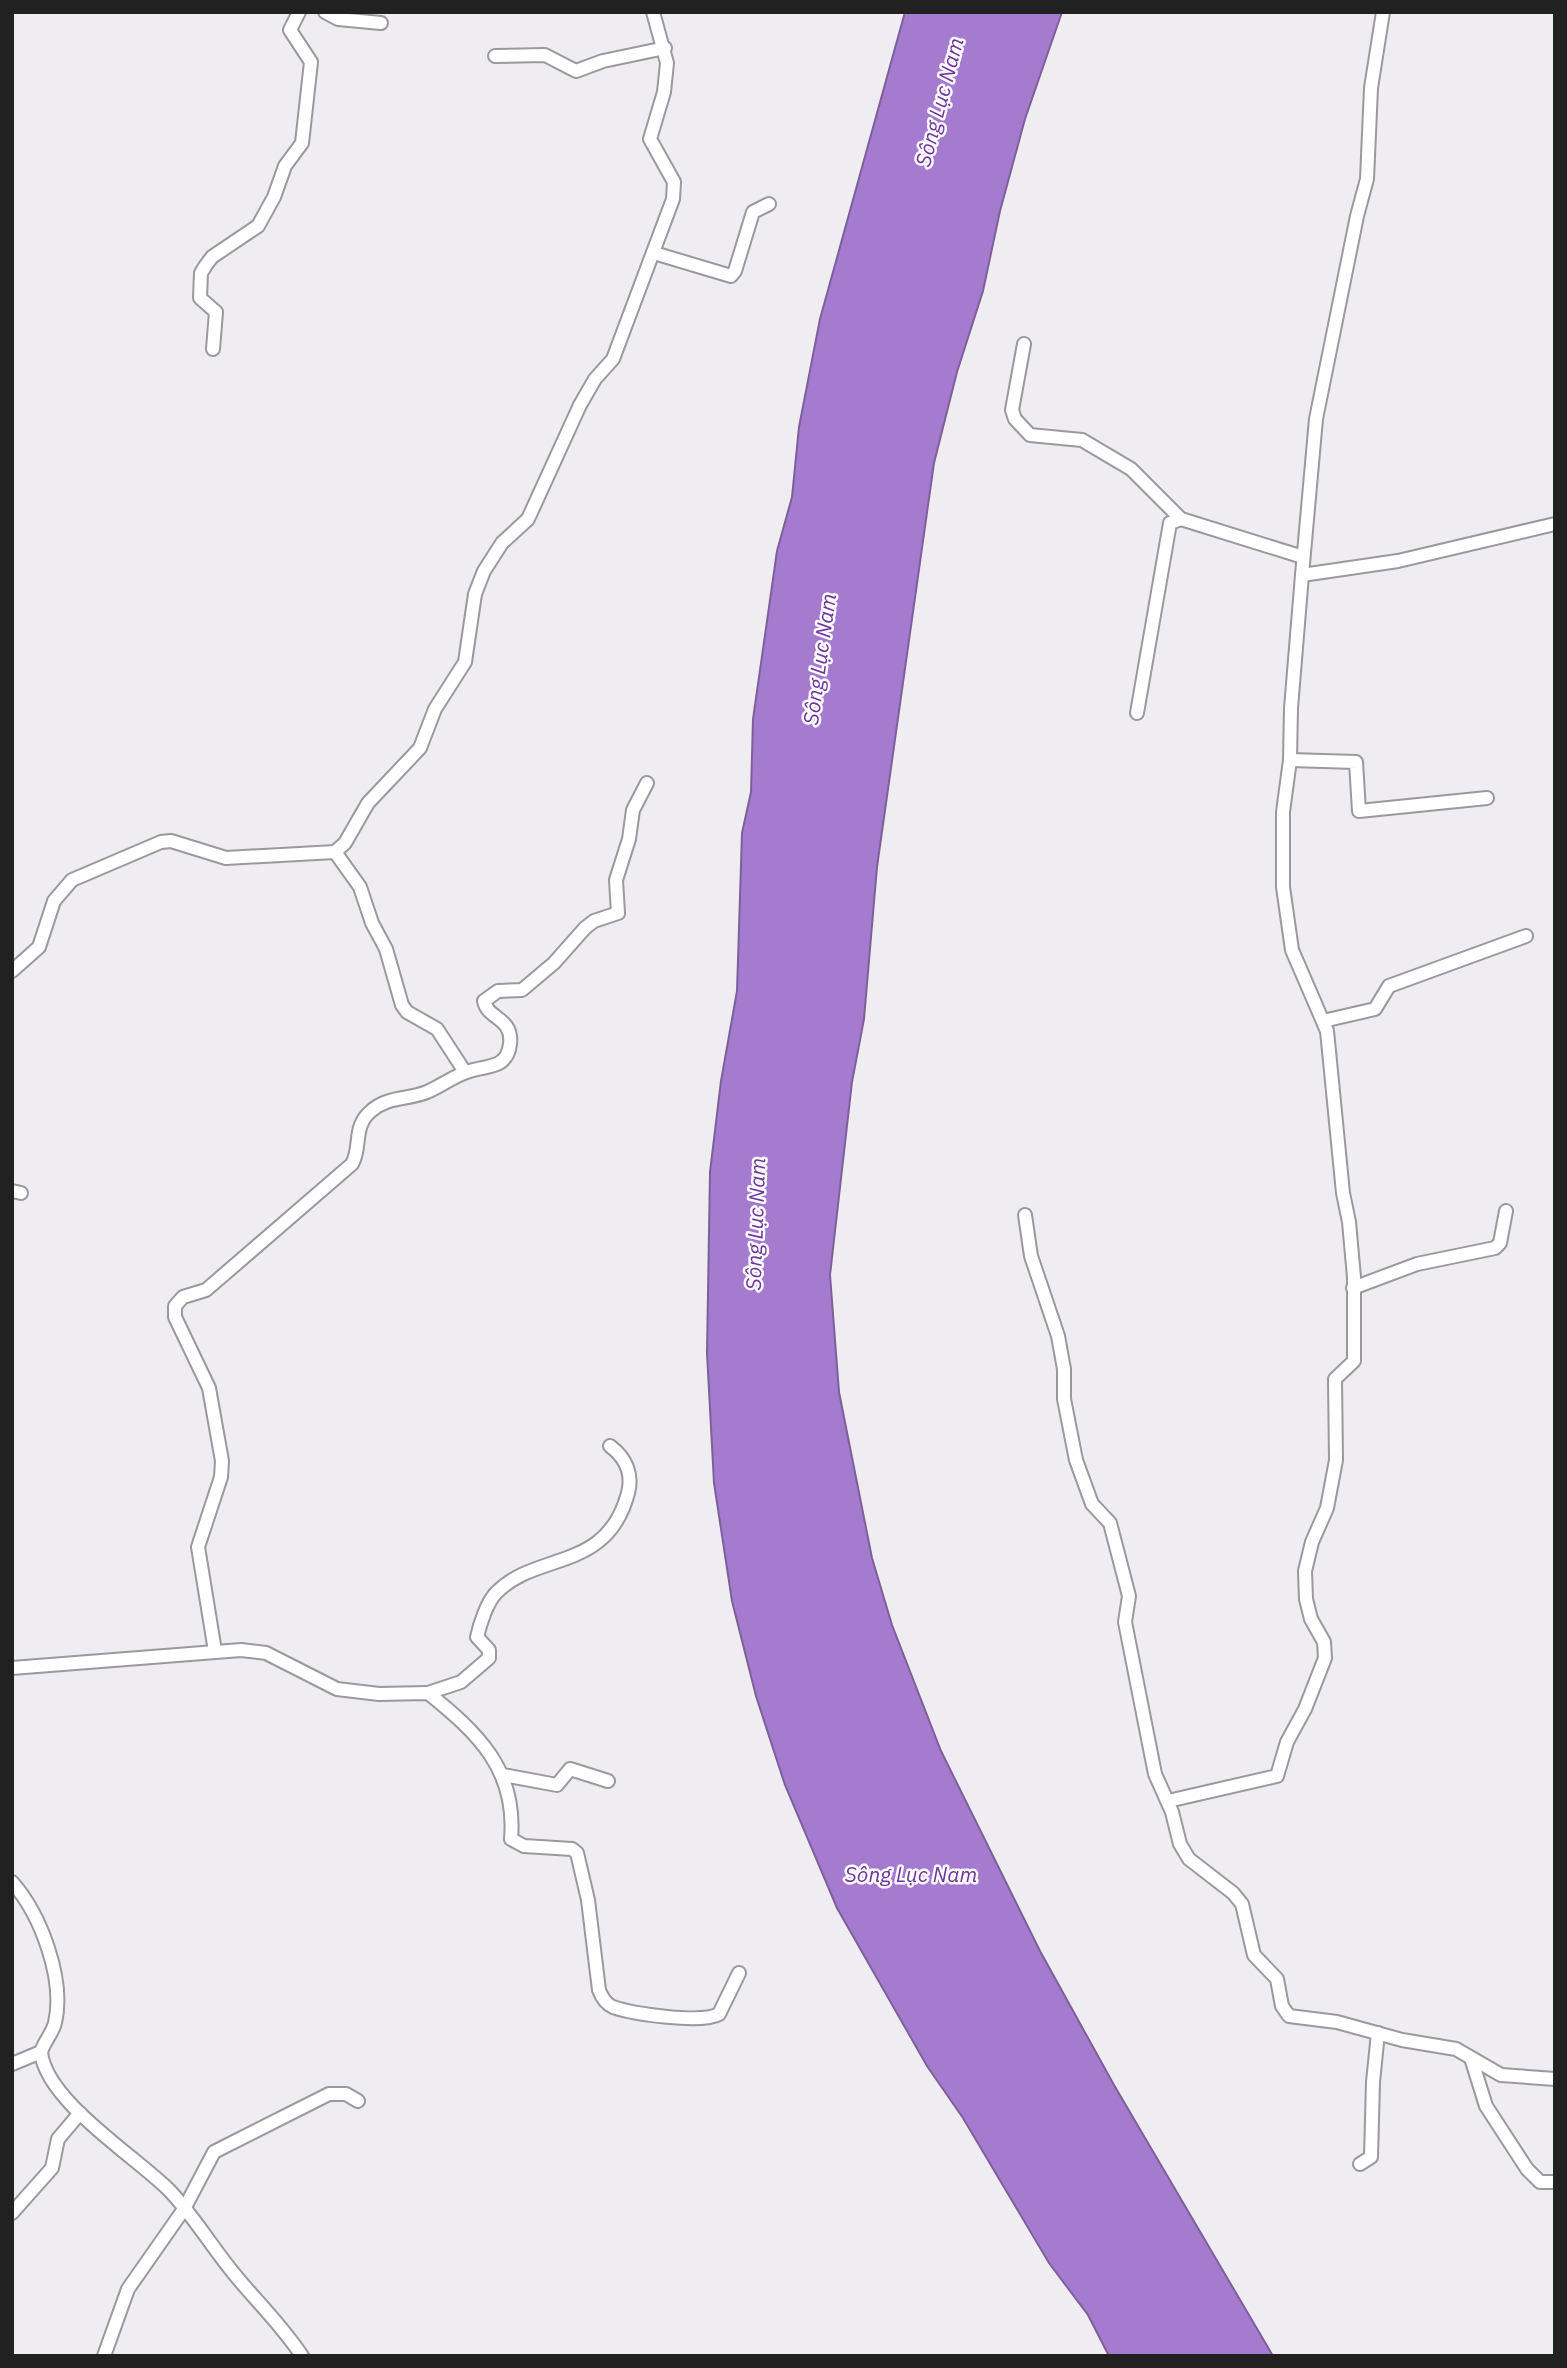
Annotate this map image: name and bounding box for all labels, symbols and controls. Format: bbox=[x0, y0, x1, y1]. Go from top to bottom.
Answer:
water label: Sông Lục Nam bbox=[908, 34, 970, 170]
water label: Sông Lục Nam bbox=[796, 591, 842, 727]
water label: Sông Lục Nam bbox=[739, 1157, 771, 1291]
water label: Sông Lục Nam bbox=[845, 1860, 977, 1888]

